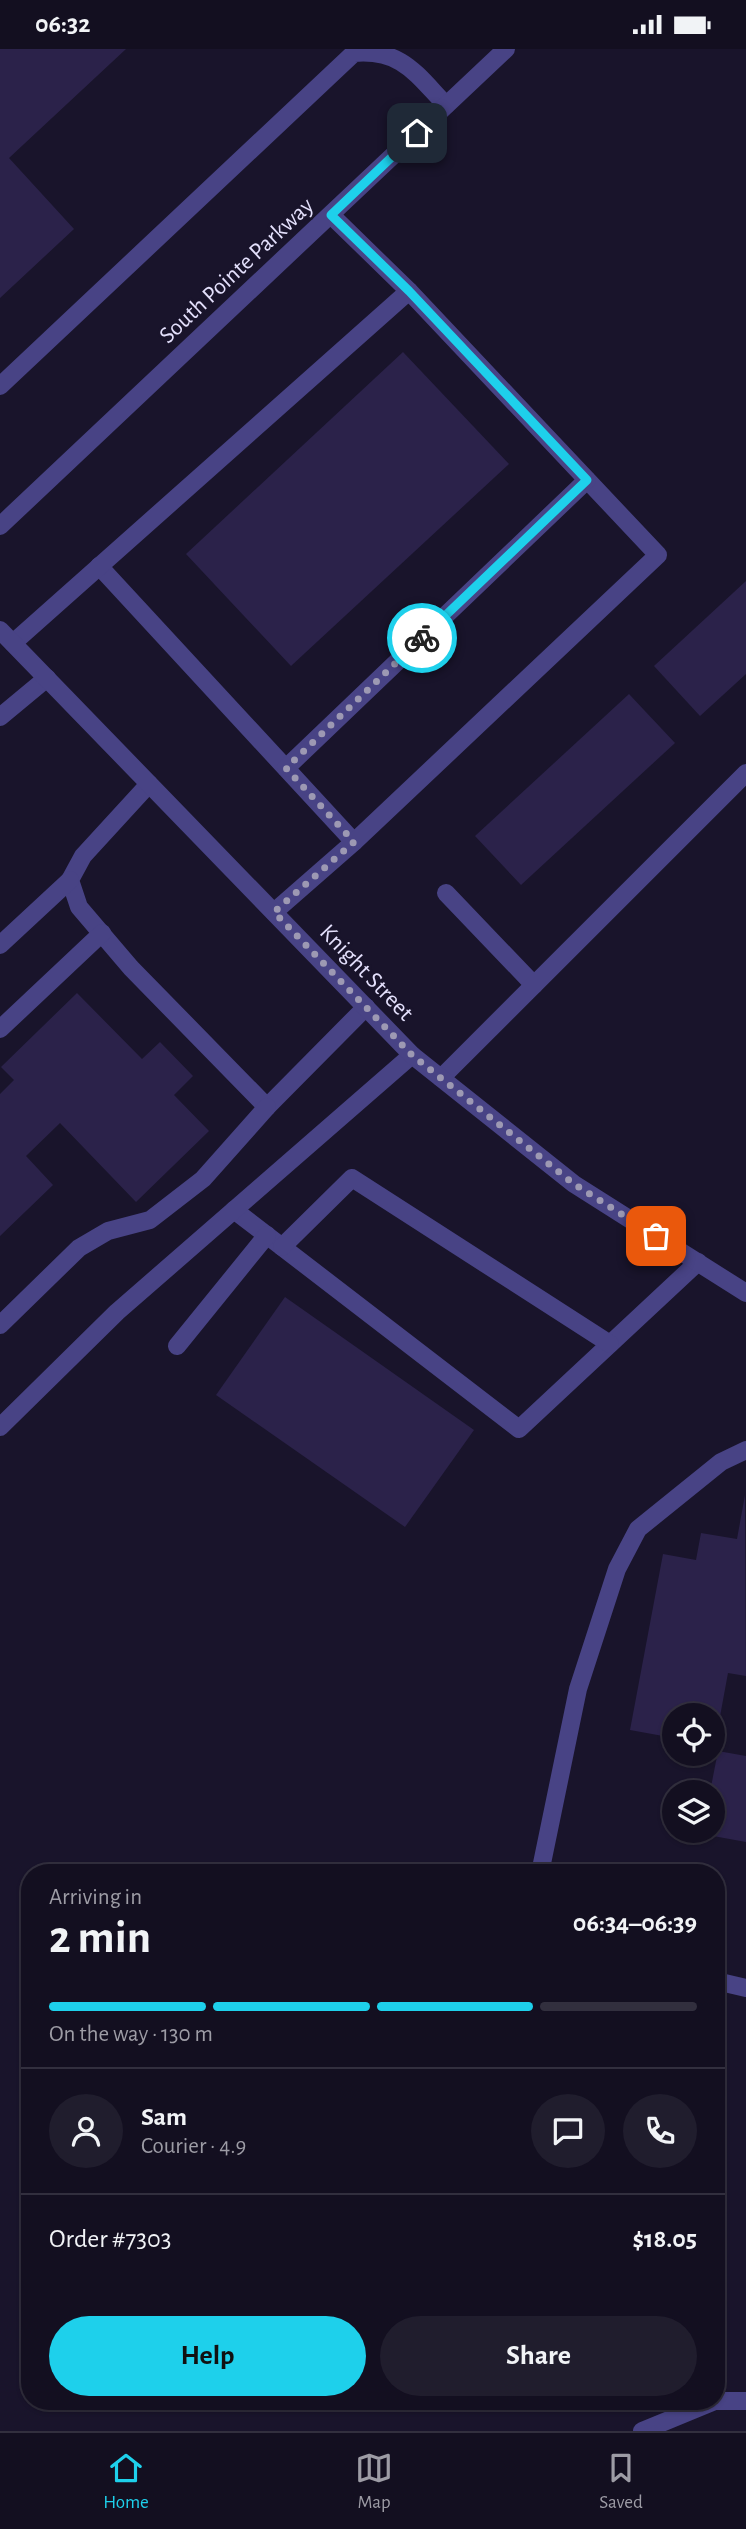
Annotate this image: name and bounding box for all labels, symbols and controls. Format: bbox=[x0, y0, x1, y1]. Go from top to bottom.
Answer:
text: 06:32 bbox=[35, 11, 91, 37]
pin bbox=[387, 103, 447, 163]
icon: home bbox=[398, 114, 436, 152]
street label: South Pointe Parkway bbox=[155, 193, 318, 348]
courier bbox=[387, 603, 457, 673]
icon: bike bbox=[403, 619, 441, 657]
street label: Knight Street bbox=[315, 920, 418, 1026]
pin bbox=[626, 1206, 686, 1266]
icon: bag bbox=[637, 1217, 675, 1255]
map controls bbox=[662, 1703, 725, 1843]
button: locate bbox=[662, 1703, 725, 1766]
button: layers bbox=[662, 1780, 725, 1843]
text: Arriving in bbox=[49, 1886, 142, 1909]
text: 06:34–06:39 bbox=[573, 1910, 697, 1936]
text: 2 min bbox=[49, 1915, 151, 1961]
text: On the way · 130 m bbox=[49, 2023, 213, 2046]
button: person bbox=[49, 2094, 123, 2168]
button: chat bbox=[531, 2094, 605, 2168]
button: phone bbox=[623, 2094, 697, 2168]
text: Sam bbox=[141, 2104, 187, 2130]
text: Courier · 4.9 bbox=[141, 2135, 246, 2158]
text: Order #7303 bbox=[49, 2226, 171, 2252]
text: $18.05 bbox=[632, 2226, 697, 2252]
button: Help bbox=[49, 2316, 366, 2396]
button: Share bbox=[380, 2316, 697, 2396]
tab: Home bbox=[103, 2449, 149, 2514]
tab: Map bbox=[355, 2449, 393, 2514]
tab: Saved bbox=[599, 2449, 643, 2514]

